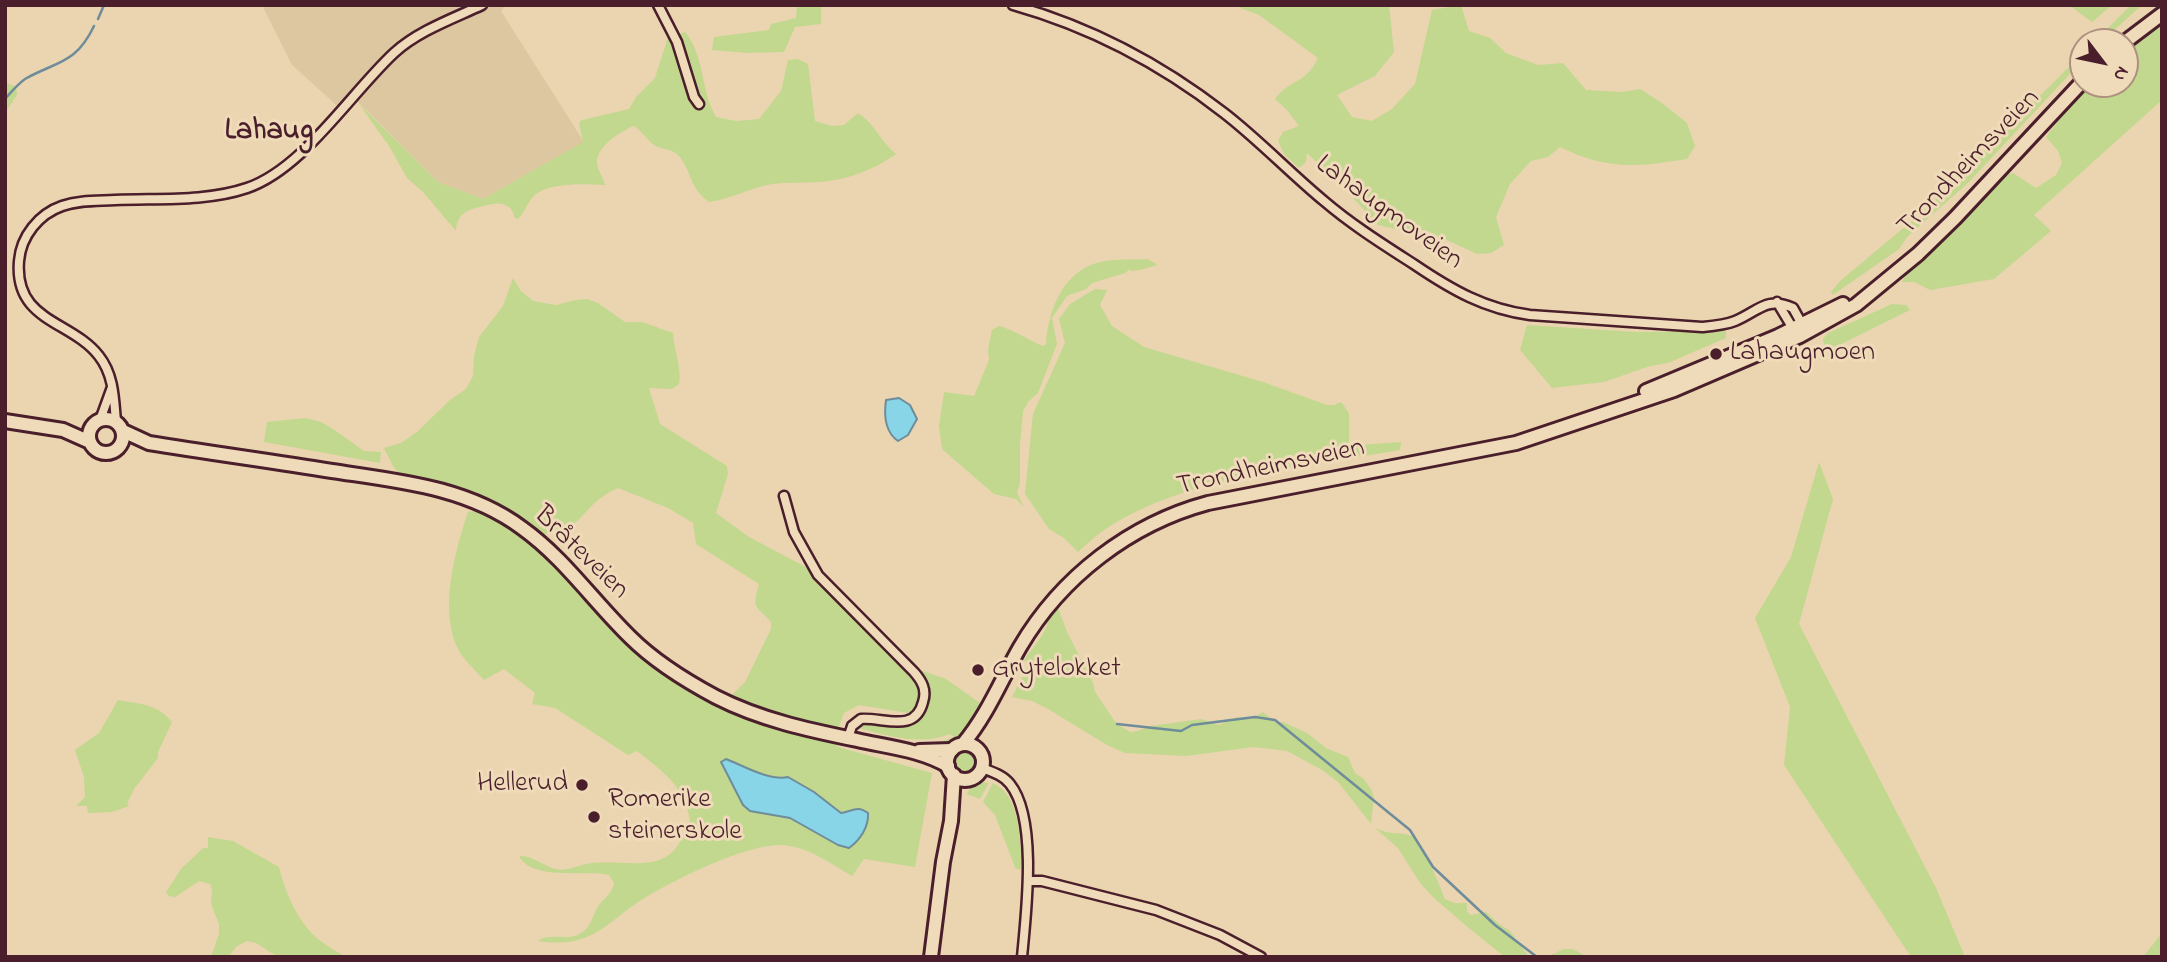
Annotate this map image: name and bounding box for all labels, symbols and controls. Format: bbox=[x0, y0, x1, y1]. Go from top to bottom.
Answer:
north arrow bbox=[2069, 28, 2139, 98]
text: N bbox=[2106, 61, 2135, 86]
street label: Trondheimsveien bbox=[1891, 84, 2049, 244]
district label: Lahaug bbox=[225, 115, 313, 151]
street label: Lahaugmoveien bbox=[1308, 149, 1468, 279]
place label: Lahaugmoen bbox=[1730, 337, 1875, 371]
marker: Lahaugmoen bbox=[1708, 346, 1724, 362]
street label: Trondheimsveien bbox=[1174, 433, 1368, 505]
street label: Bråteveien bbox=[525, 500, 635, 608]
place label: Grytelokket bbox=[992, 653, 1121, 687]
marker: Grytelokket bbox=[970, 662, 986, 678]
place label: Hellerud bbox=[477, 768, 568, 802]
marker: Hellerud bbox=[574, 777, 590, 793]
place label: Romerike steinerskole bbox=[608, 784, 742, 850]
marker: Romerike steinerskole bbox=[586, 809, 602, 825]

